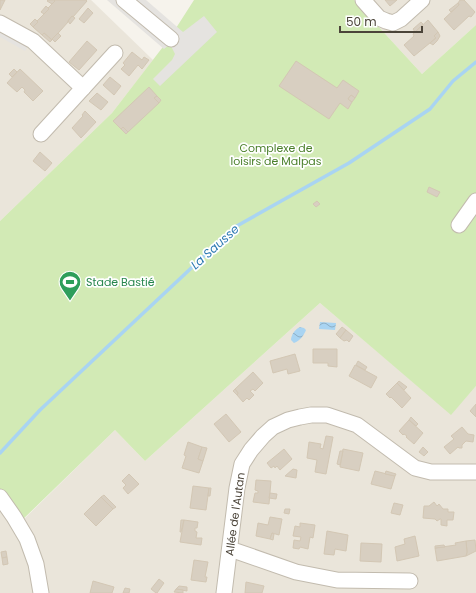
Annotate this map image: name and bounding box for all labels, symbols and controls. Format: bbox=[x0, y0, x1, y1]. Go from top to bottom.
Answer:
scale bar bbox=[340, 8, 422, 34]
text: 50 m bbox=[346, 13, 377, 30]
park label: Complexe de loisirs de Malpas bbox=[230, 140, 322, 169]
water label: La Sausse bbox=[187, 220, 243, 273]
sports icon: Stade Bastié bbox=[57, 269, 83, 302]
place label: Stade Bastié bbox=[86, 274, 155, 290]
street label: Allée de l'Autan bbox=[221, 471, 249, 557]

